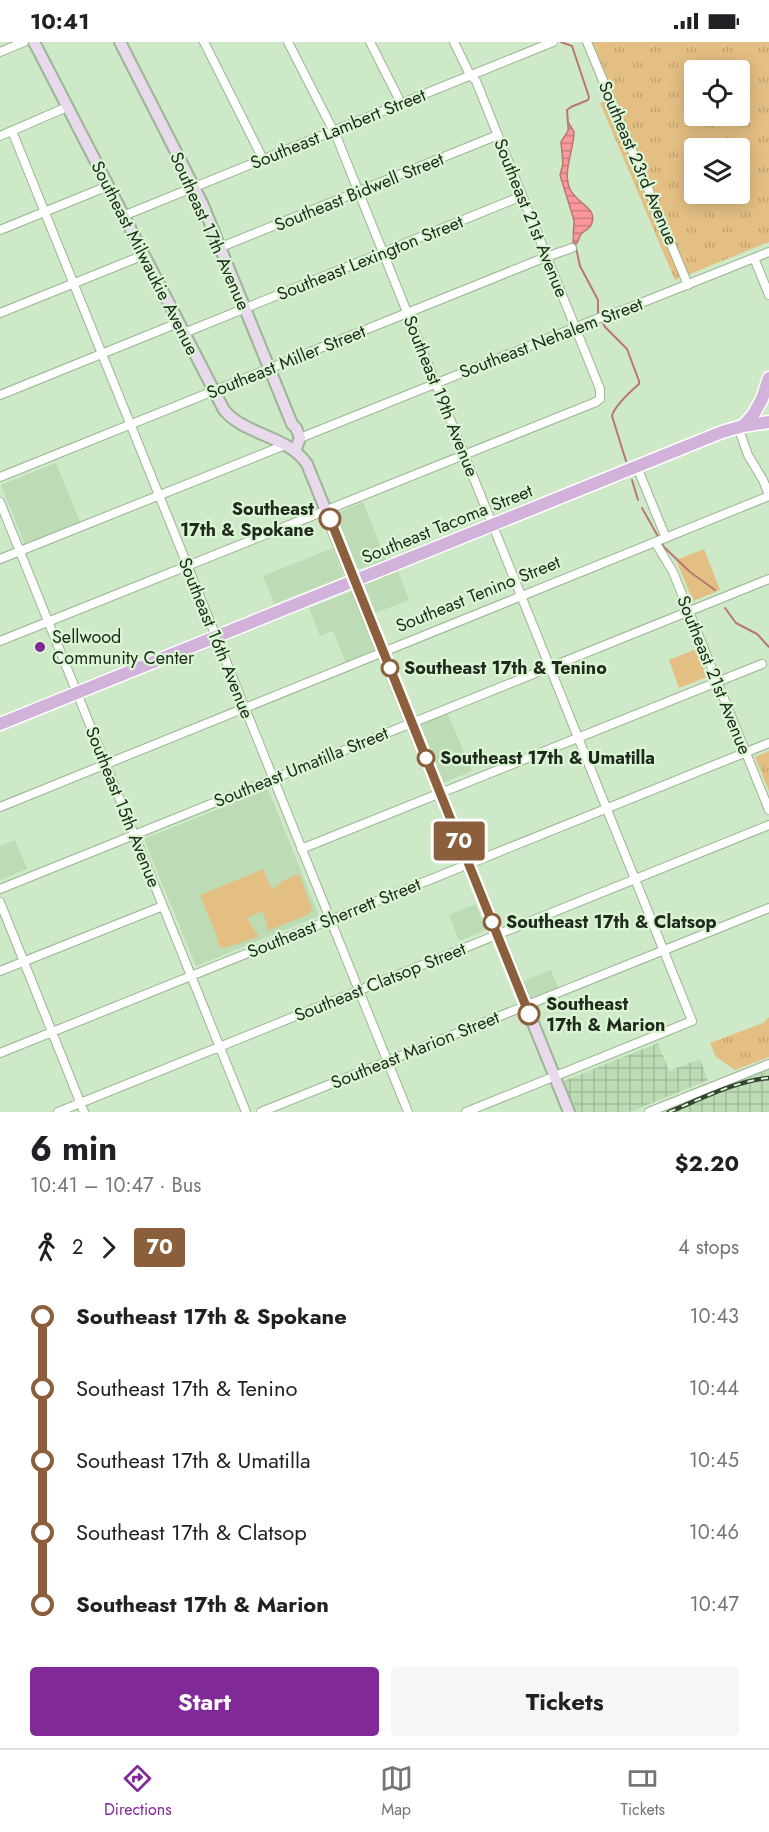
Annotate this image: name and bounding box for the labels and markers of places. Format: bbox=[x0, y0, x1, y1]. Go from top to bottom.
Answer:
place label: Southeast 17th & Spokane bbox=[180, 496, 314, 543]
marker: Southeast 17th & Spokane bbox=[319, 508, 341, 530]
place label: Sellwood Community Center bbox=[52, 624, 195, 671]
marker: Sellwood Community Center bbox=[33, 640, 47, 654]
place label: Southeast 17th & Tenino bbox=[404, 655, 607, 681]
marker: Southeast 17th & Tenino bbox=[381, 659, 399, 677]
place label: Southeast 17th & Umatilla bbox=[440, 745, 655, 771]
marker: Southeast 17th & Umatilla bbox=[417, 749, 435, 767]
place label: Southeast 17th & Clatsop bbox=[506, 909, 717, 935]
marker: Southeast 17th & Clatsop bbox=[483, 913, 501, 931]
place label: Southeast 17th & Marion bbox=[546, 991, 665, 1038]
marker: Southeast 17th & Marion bbox=[518, 1003, 540, 1025]

